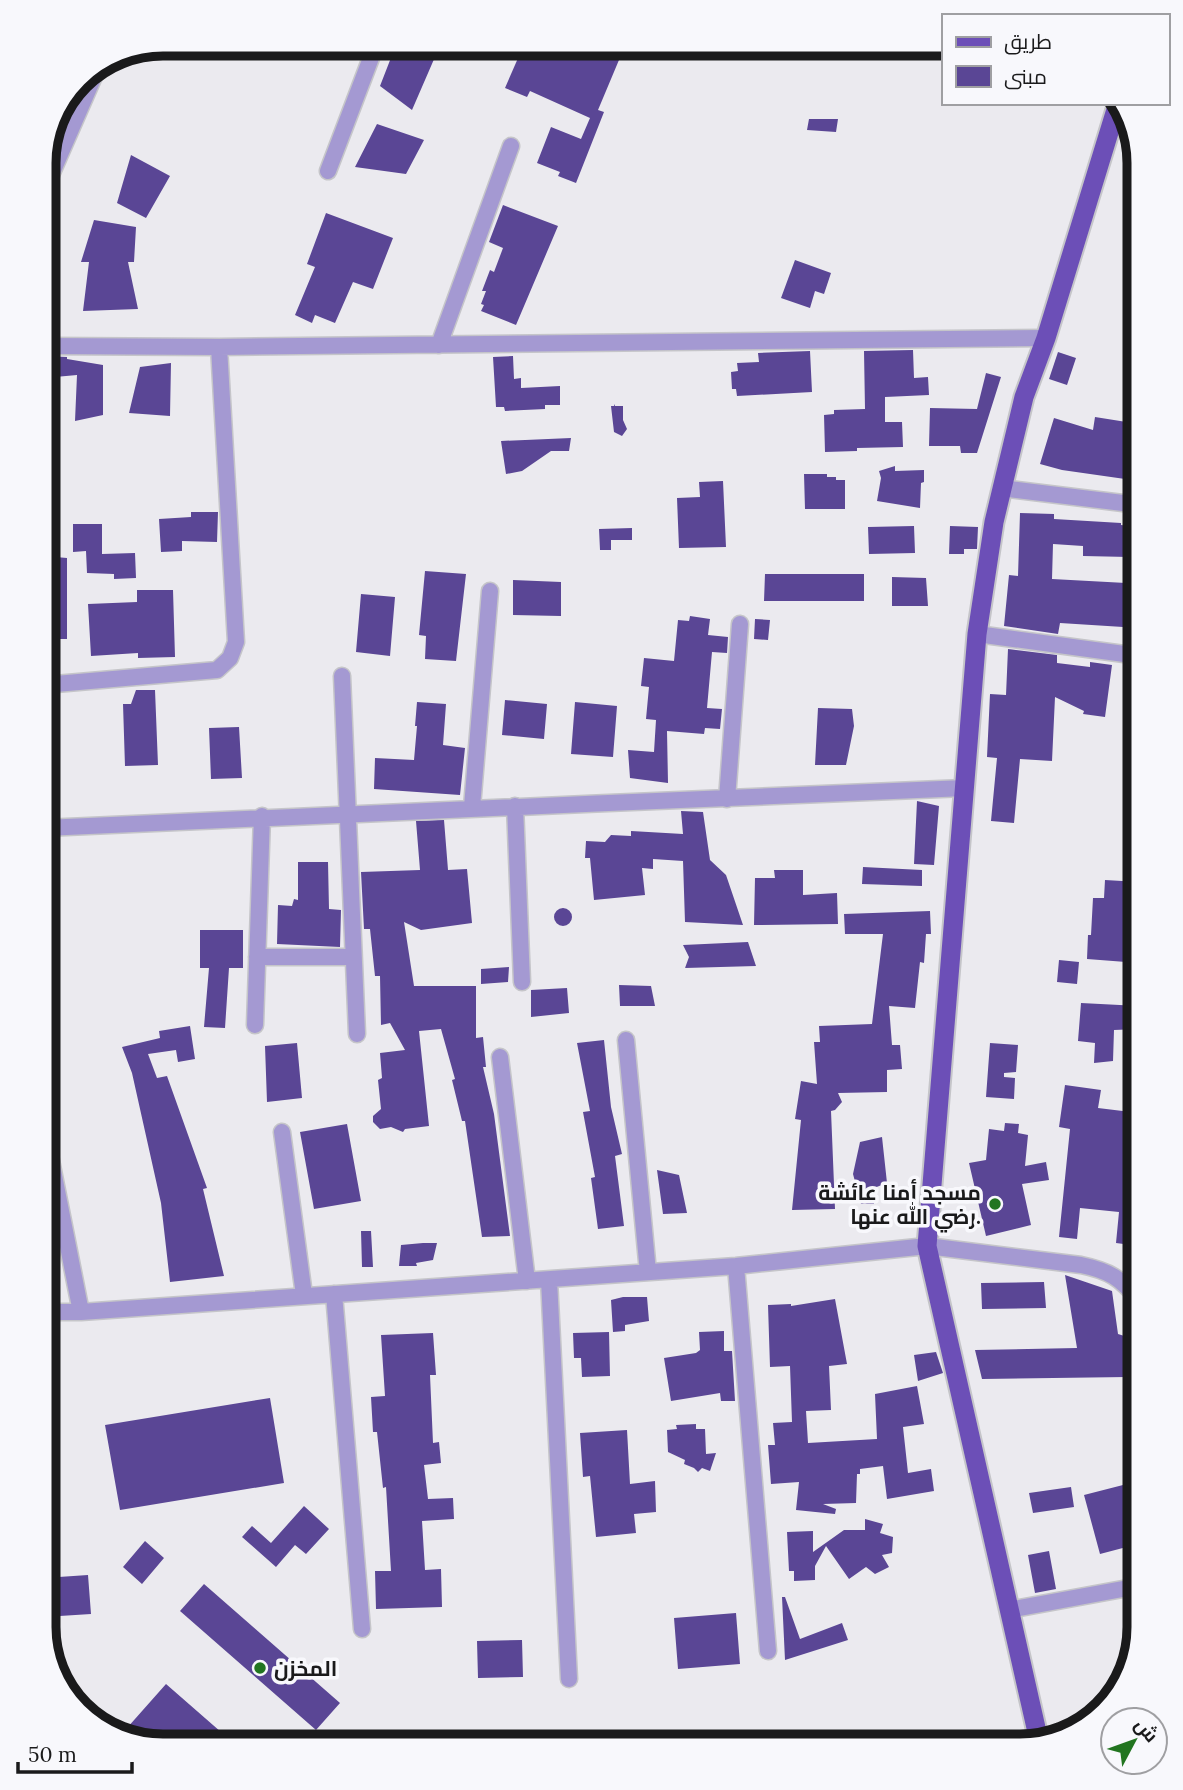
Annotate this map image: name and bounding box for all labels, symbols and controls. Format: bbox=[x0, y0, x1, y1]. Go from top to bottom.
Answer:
legend bbox=[942, 14, 1169, 105]
text: طريق bbox=[1004, 28, 1052, 55]
text: مبنى bbox=[1004, 63, 1047, 90]
place label: مسجد أمنا عائشة رضي الله عنها. bbox=[818, 1179, 981, 1233]
marker: مسجد أمنا عائشة رضي الله عنها. bbox=[987, 1196, 1003, 1212]
place label: المخزن bbox=[274, 1655, 337, 1682]
marker: المخزن bbox=[252, 1660, 268, 1676]
north arrow bbox=[1099, 1706, 1169, 1776]
text: ش bbox=[1130, 1713, 1164, 1747]
scale bar bbox=[18, 1730, 131, 1774]
text: 50 m bbox=[28, 1741, 77, 1768]

